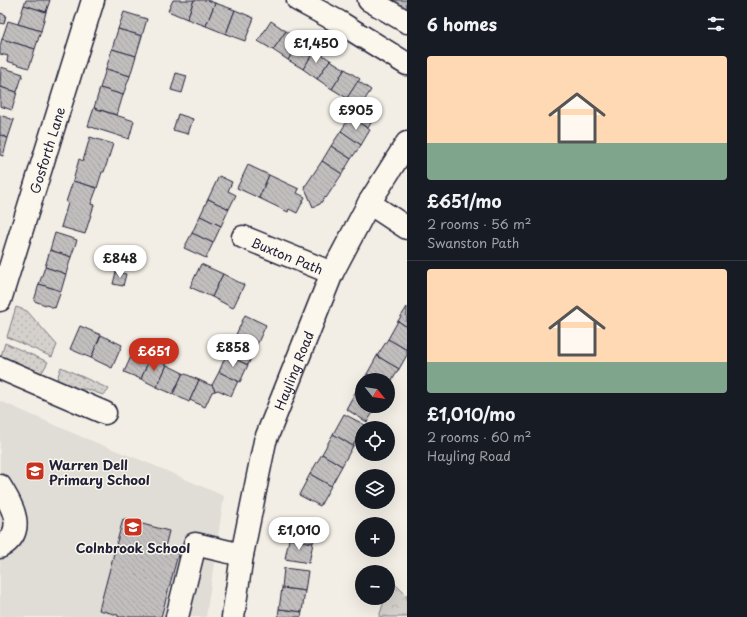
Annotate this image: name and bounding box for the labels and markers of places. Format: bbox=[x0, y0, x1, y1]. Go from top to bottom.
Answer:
pin: £1,450 bbox=[283, 30, 349, 64]
pin: £905 bbox=[332, 97, 380, 131]
pin: £848 bbox=[96, 245, 144, 279]
pin: £858 bbox=[209, 334, 257, 368]
pin: £651 bbox=[130, 338, 178, 372]
place label: Warren Dell Primary School bbox=[49, 455, 150, 489]
school or university icon: Warren Dell Primary School bbox=[24, 460, 46, 482]
school or university icon: Colnbrook School bbox=[122, 516, 144, 538]
pin: £1,010 bbox=[266, 517, 332, 551]
place label: Colnbrook School bbox=[76, 538, 190, 557]

